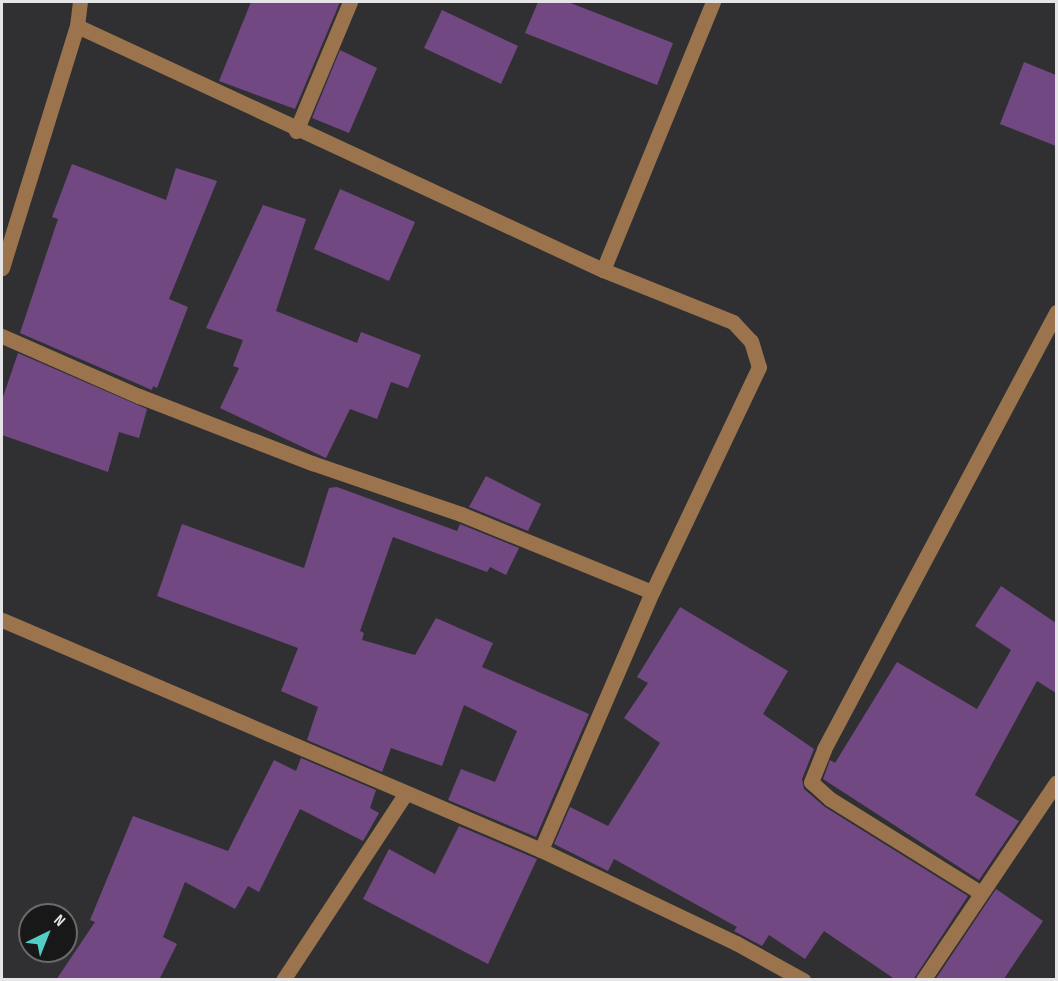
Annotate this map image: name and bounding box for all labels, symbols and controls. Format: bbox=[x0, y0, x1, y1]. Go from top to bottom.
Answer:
north arrow bbox=[18, 903, 78, 963]
text: N bbox=[50, 911, 69, 931]

